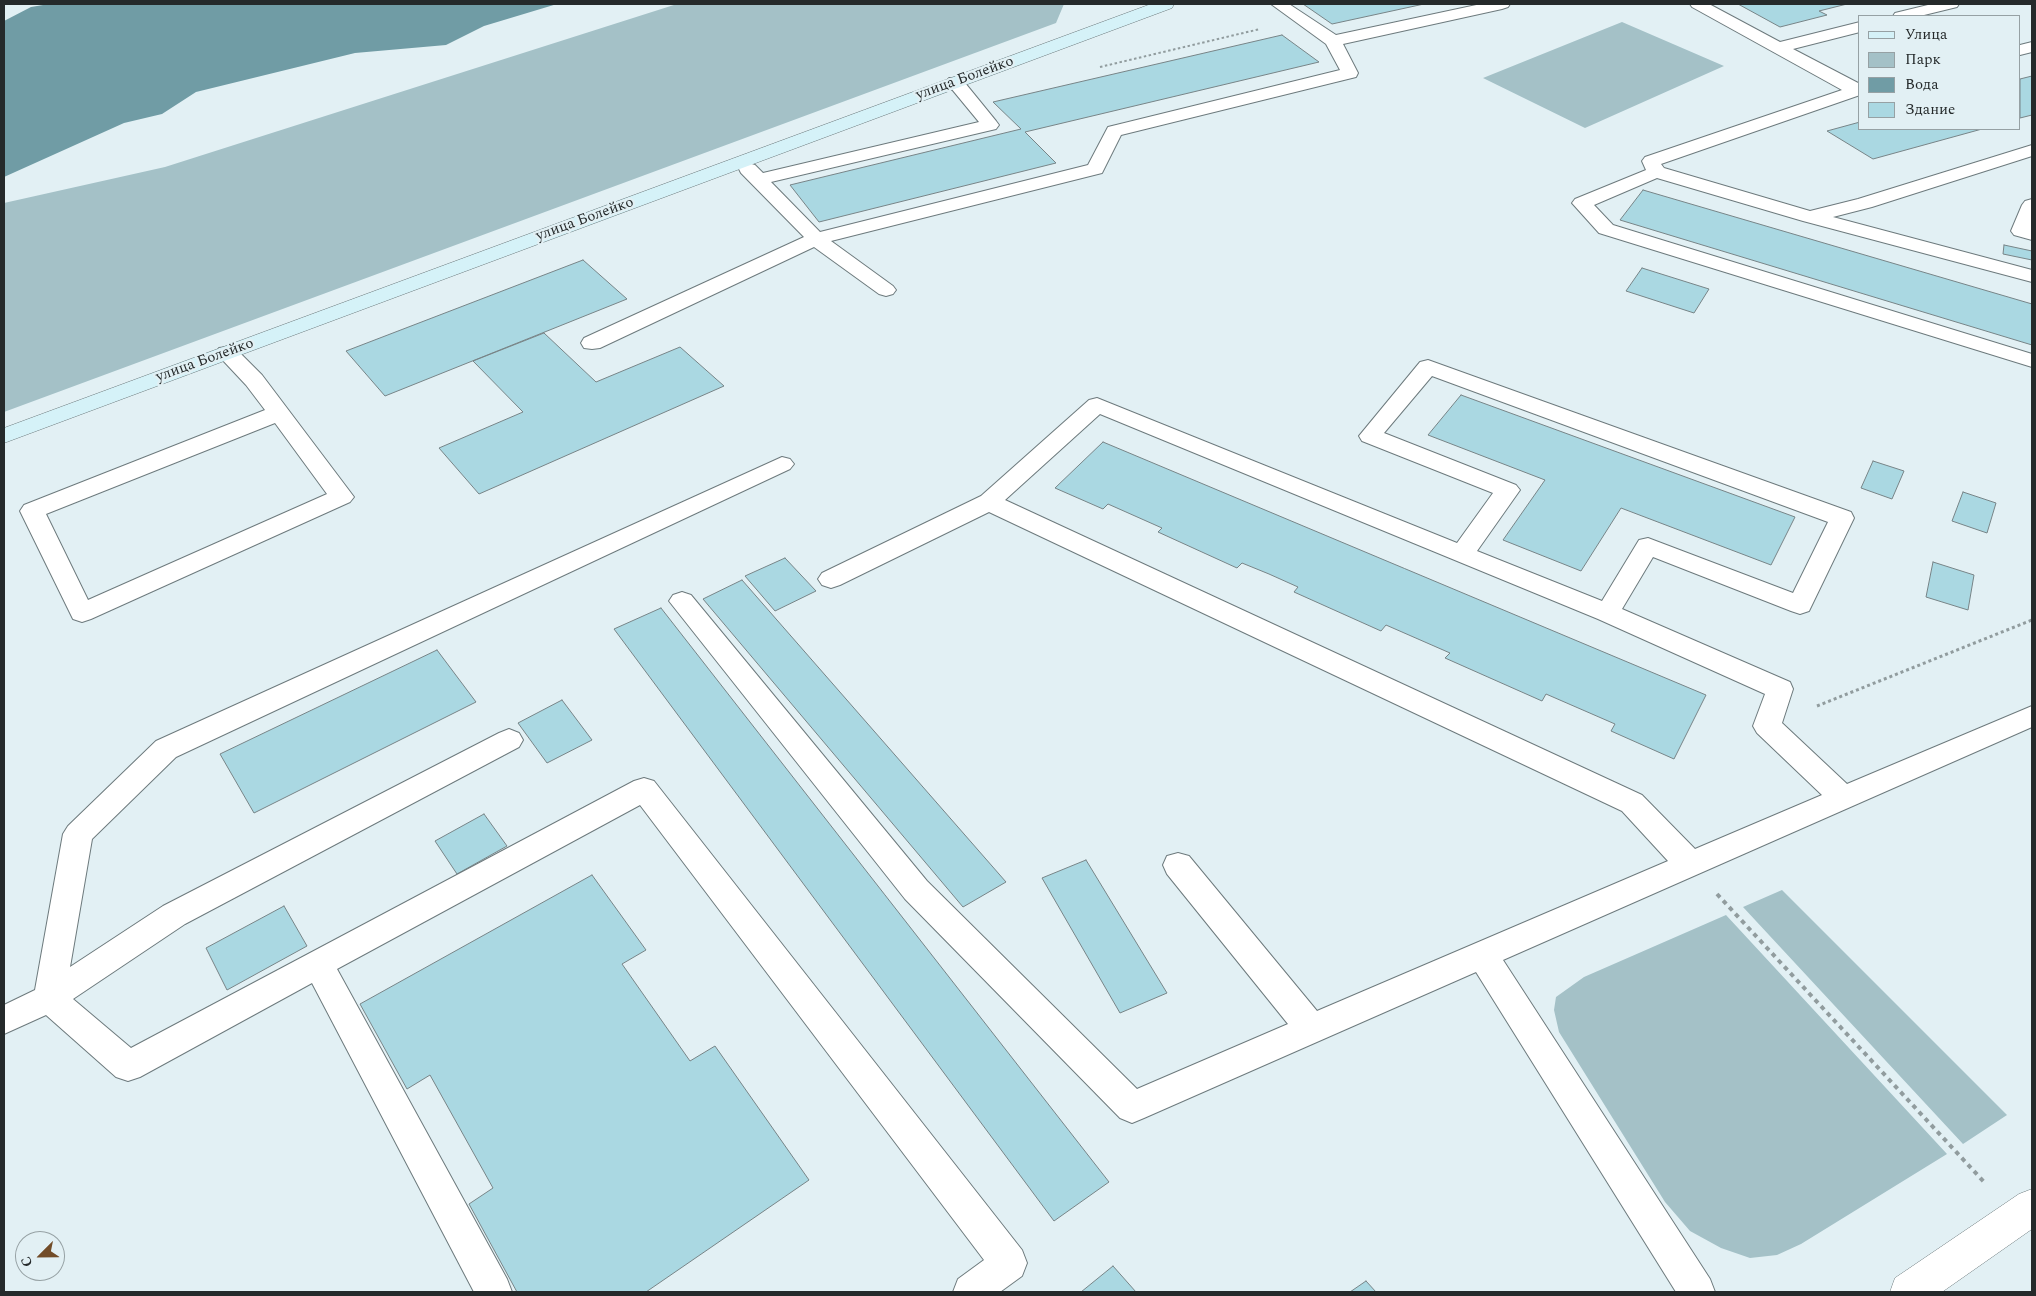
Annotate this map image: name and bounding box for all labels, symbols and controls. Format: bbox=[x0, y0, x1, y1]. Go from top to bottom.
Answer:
legend bbox=[1858, 15, 2021, 130]
text: Улица bbox=[1905, 23, 1947, 46]
text: Парк bbox=[1905, 48, 1941, 71]
street label: улица Болейко bbox=[914, 53, 1016, 105]
text: Вода bbox=[1905, 73, 1939, 96]
text: Здание bbox=[1905, 98, 1955, 121]
street label: улица Болейко bbox=[534, 194, 636, 246]
street label: улица Болейко bbox=[154, 335, 256, 387]
north arrow bbox=[15, 1231, 65, 1281]
text: С bbox=[15, 1253, 38, 1270]

